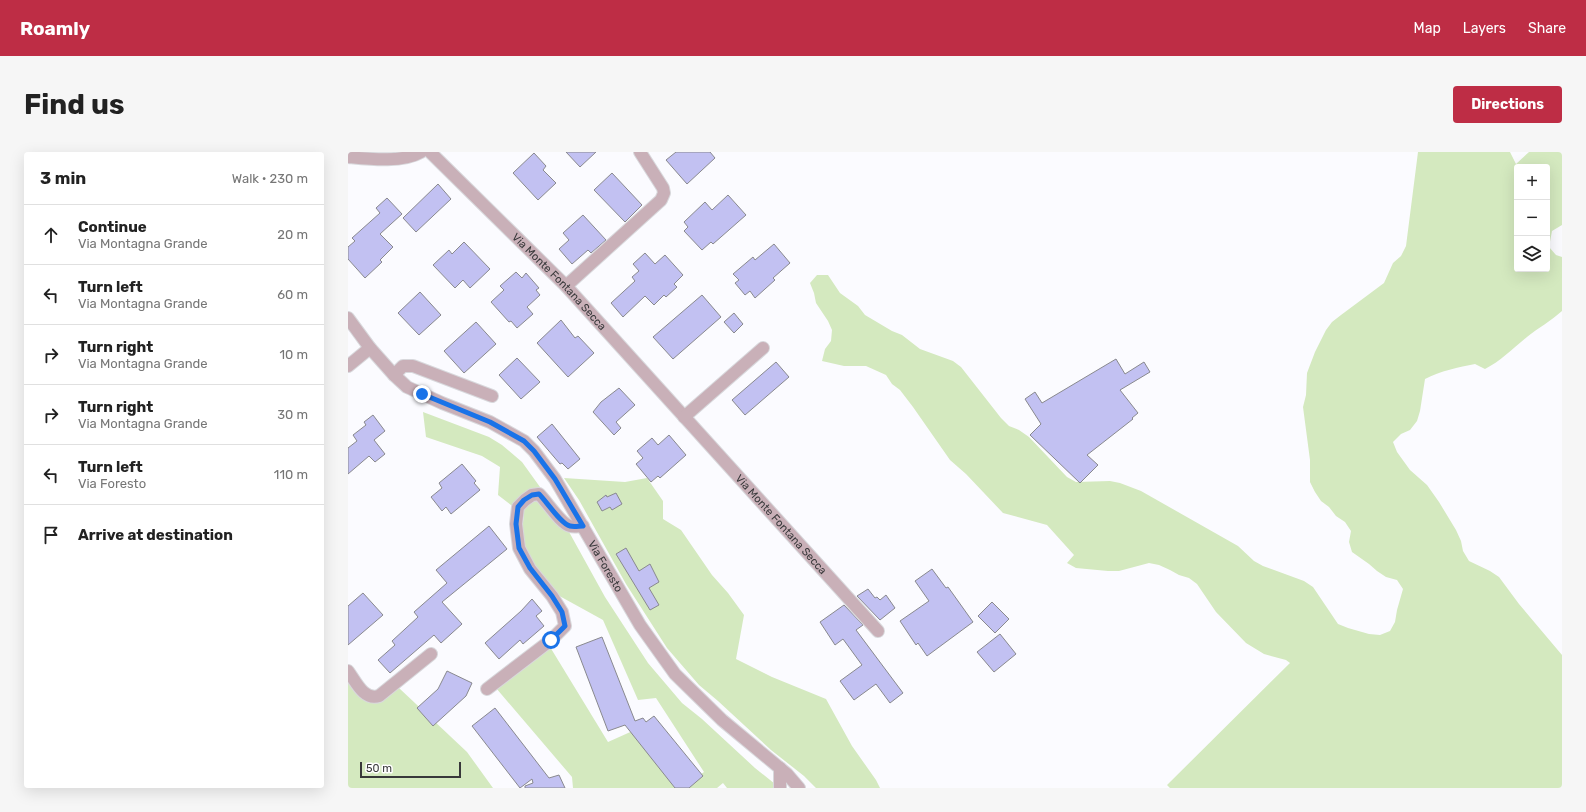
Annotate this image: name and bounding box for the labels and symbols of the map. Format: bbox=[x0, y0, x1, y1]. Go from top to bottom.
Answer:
street label: Via Monte Fontana Secca bbox=[510, 230, 609, 333]
route end bbox=[413, 385, 431, 403]
street label: Via Monte Fontana Secca bbox=[733, 472, 830, 577]
street label: Via Foresto bbox=[586, 538, 626, 594]
route start bbox=[542, 631, 560, 649]
scale bar bbox=[360, 760, 461, 779]

